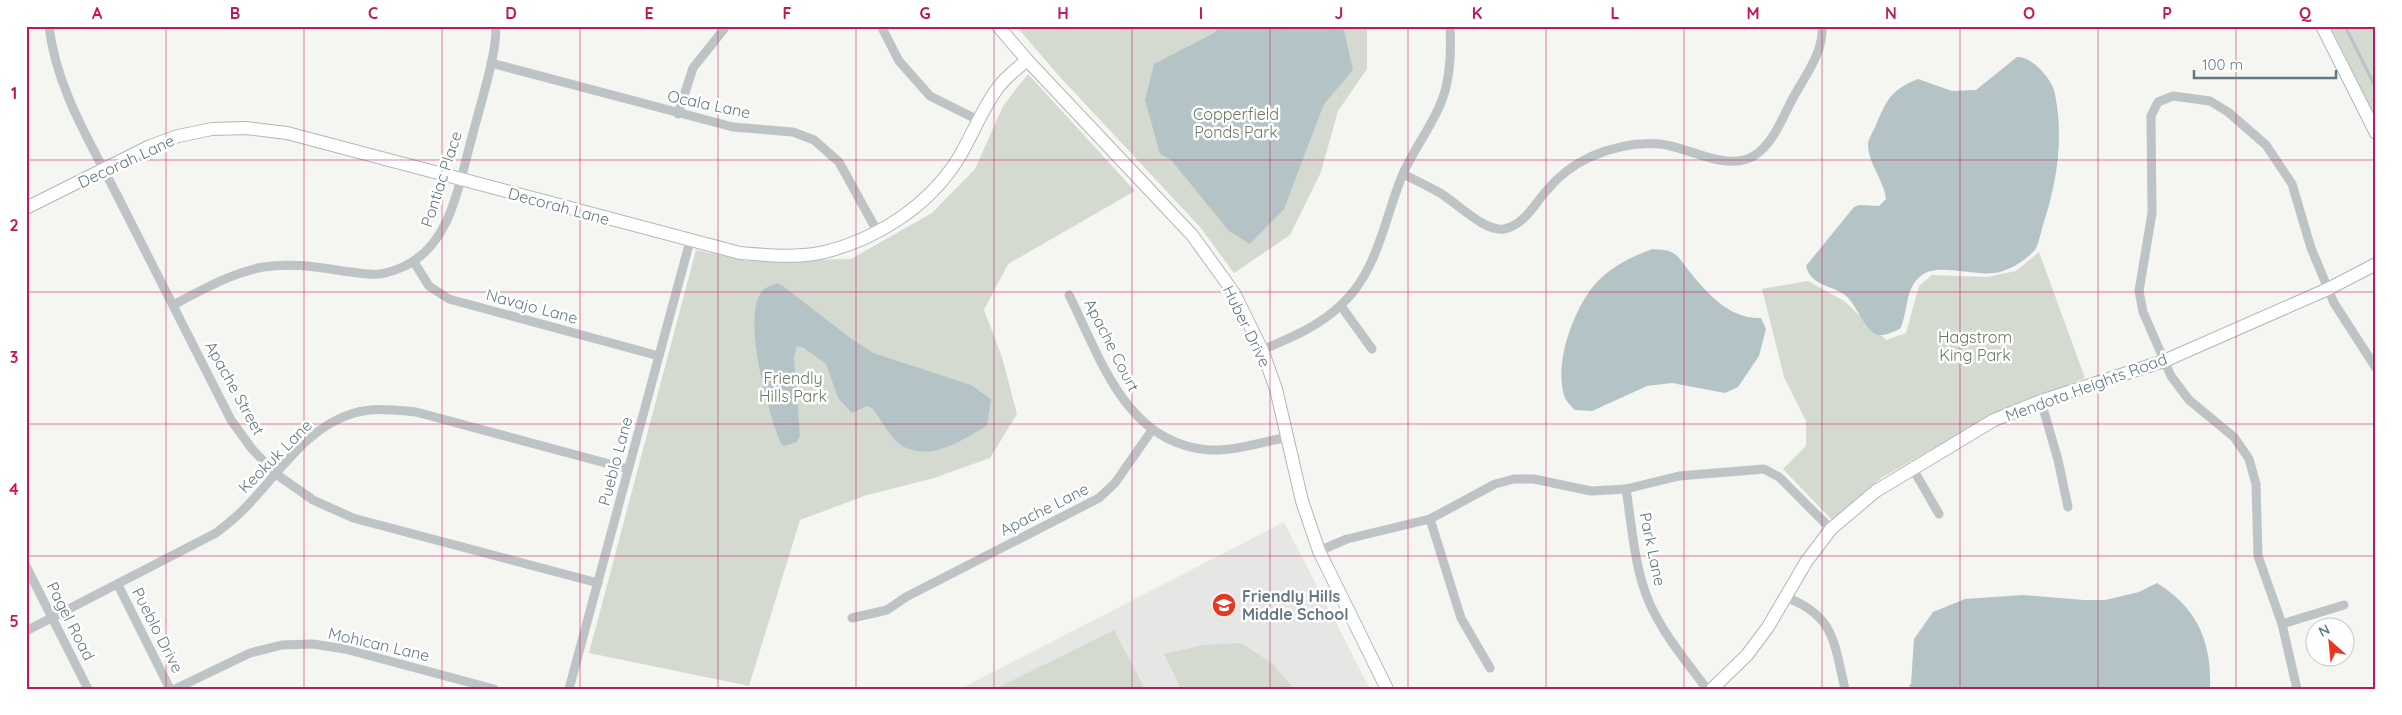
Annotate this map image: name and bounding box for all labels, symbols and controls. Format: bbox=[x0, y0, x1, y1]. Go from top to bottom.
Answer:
text: A bbox=[92, 3, 103, 23]
text: B bbox=[230, 3, 240, 23]
text: C bbox=[368, 3, 378, 23]
text: D bbox=[505, 3, 517, 23]
text: E bbox=[644, 3, 654, 23]
text: F bbox=[783, 3, 792, 23]
text: G bbox=[919, 3, 931, 23]
text: H bbox=[1057, 3, 1069, 23]
text: I bbox=[1199, 3, 1203, 23]
text: J bbox=[1335, 3, 1343, 23]
text: K bbox=[1472, 3, 1482, 23]
text: L bbox=[1611, 3, 1620, 23]
text: M bbox=[1746, 3, 1760, 23]
text: N bbox=[1885, 3, 1897, 23]
text: O bbox=[2023, 3, 2035, 23]
text: P bbox=[2162, 3, 2172, 23]
text: Q bbox=[2299, 3, 2312, 23]
scale bar bbox=[2194, 48, 2337, 80]
text: 100 m bbox=[2202, 55, 2243, 74]
text: 1 bbox=[11, 83, 17, 103]
street label: Ocala Lane bbox=[666, 85, 752, 123]
park label: Copperfield Ponds Park bbox=[1193, 104, 1279, 142]
street label: Pontiac Place bbox=[416, 128, 466, 230]
street label: Decorah Lane bbox=[75, 130, 177, 192]
street label: Decorah Lane bbox=[506, 183, 612, 229]
text: 2 bbox=[9, 215, 19, 235]
street label: Huber Drive bbox=[1219, 282, 1275, 370]
street label: Navajo Lane bbox=[484, 284, 580, 328]
street label: Apache Court bbox=[1080, 295, 1144, 395]
park label: Hagstrom King Park bbox=[1938, 327, 2012, 365]
street label: Apache Street bbox=[201, 338, 269, 438]
text: 3 bbox=[10, 347, 18, 367]
street label: Mendota Heights Road bbox=[2002, 348, 2170, 426]
park label: Friendly Hills Park bbox=[759, 368, 827, 406]
street label: Pueblo Lane bbox=[594, 414, 636, 508]
street label: Keokuk Lane bbox=[234, 415, 316, 497]
street label: Apache Lane bbox=[996, 478, 1092, 540]
text: 4 bbox=[9, 479, 19, 499]
street label: Park Lane bbox=[1635, 510, 1671, 588]
street label: Pagel Road bbox=[43, 578, 99, 664]
street label: Pueblo Drive bbox=[128, 584, 188, 676]
place label: Friendly Hills Middle School bbox=[1242, 586, 1349, 624]
school or university icon: Friendly Hills Middle School bbox=[1211, 592, 1237, 618]
text: 5 bbox=[9, 611, 19, 631]
north arrow bbox=[2304, 618, 2354, 668]
text: N bbox=[2315, 620, 2333, 641]
street label: Mohican Lane bbox=[326, 623, 432, 665]

